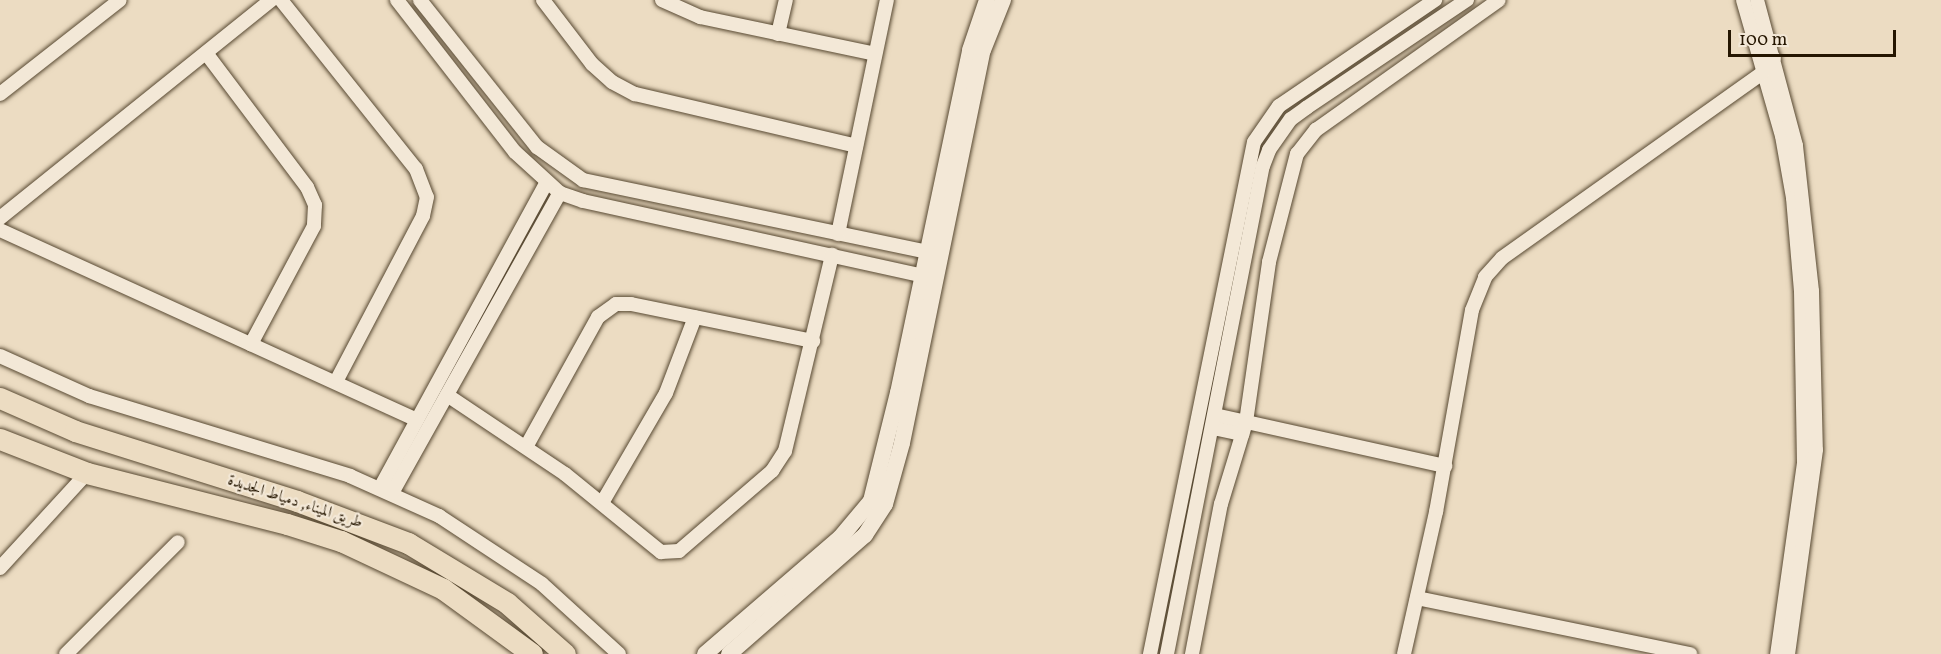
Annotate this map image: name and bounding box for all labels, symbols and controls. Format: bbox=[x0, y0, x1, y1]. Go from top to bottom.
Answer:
scale bar bbox=[1731, 18, 1899, 56]
text: 100 m bbox=[1739, 28, 1788, 53]
street label: طريق الميناء, دمياط الجديدة bbox=[225, 471, 365, 533]

